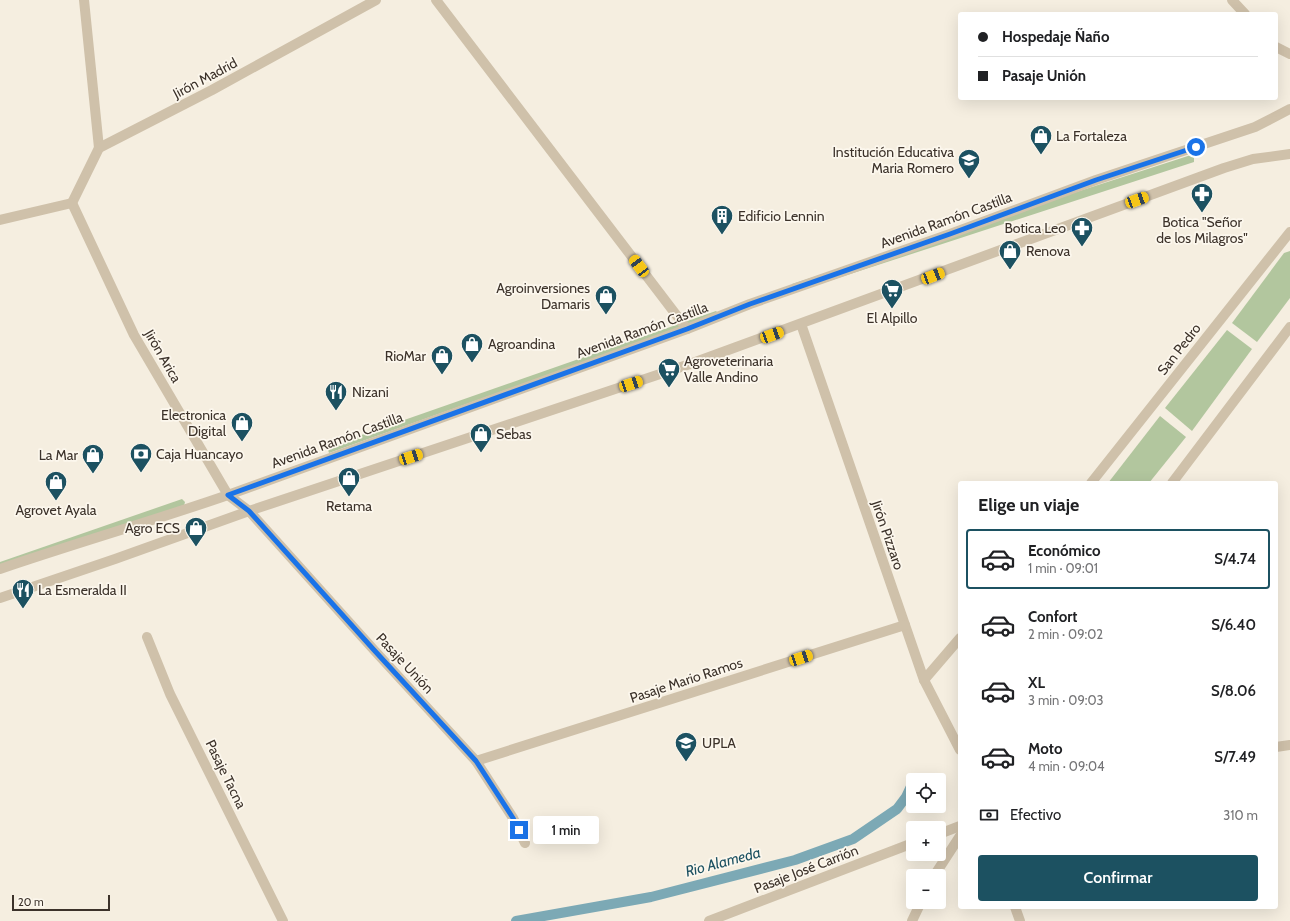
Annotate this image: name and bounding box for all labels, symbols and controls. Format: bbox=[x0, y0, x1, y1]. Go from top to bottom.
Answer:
text: Hospedaje Ñaño bbox=[1002, 28, 1109, 46]
street label: Jirón Madrid bbox=[169, 54, 240, 103]
text: Pasaje Unión bbox=[1002, 67, 1086, 85]
shop icon: La Fortaleza bbox=[1028, 123, 1054, 156]
place label: La Fortaleza bbox=[1056, 127, 1127, 145]
route start bbox=[1187, 138, 1205, 156]
place label: Institución Educativa Maria Romero bbox=[832, 143, 954, 177]
school or university icon: Institución Educativa Maria Romero bbox=[956, 147, 982, 180]
pharmacy icon: Botica "Señor de los Milagros" bbox=[1189, 181, 1215, 214]
street label: Avenida Ramón Castilla bbox=[878, 188, 1015, 252]
car bbox=[1124, 190, 1150, 210]
building icon: Edificio Lennin bbox=[709, 203, 735, 236]
place label: Edificio Lennin bbox=[738, 207, 825, 225]
place label: Botica "Señor de los Milagros" bbox=[1156, 213, 1248, 247]
pharmacy icon: Botica Leo bbox=[1069, 215, 1095, 248]
place label: Botica Leo bbox=[1004, 219, 1066, 237]
shop icon: Renova bbox=[997, 238, 1023, 271]
place label: Renova bbox=[1026, 242, 1071, 260]
car bbox=[627, 253, 651, 279]
car bbox=[920, 266, 946, 286]
supermarket icon: El Alpillo bbox=[879, 277, 905, 310]
place label: Agroinversiones Damaris bbox=[496, 279, 590, 313]
shop icon: Agroinversiones Damaris bbox=[593, 283, 619, 316]
street label: Avenida Ramón Castilla bbox=[574, 298, 711, 362]
place label: El Alpillo bbox=[866, 309, 918, 327]
street label: San Pedro bbox=[1153, 319, 1205, 378]
street label: Jirón Arica bbox=[140, 325, 186, 386]
car bbox=[759, 325, 785, 345]
shop icon: Agroandina bbox=[459, 331, 485, 364]
place label: Agroandina bbox=[488, 335, 556, 353]
shop icon: RioMar bbox=[429, 343, 455, 376]
place label: RioMar bbox=[385, 347, 427, 365]
place label: Agroveterinaria Valle Andino bbox=[684, 352, 773, 386]
supermarket icon: Agroveterinaria Valle Andino bbox=[656, 356, 682, 389]
car bbox=[618, 375, 644, 393]
restaurant icon: Nizani bbox=[323, 379, 349, 412]
place label: Nizani bbox=[352, 383, 389, 401]
place label: Electronica Digital bbox=[161, 406, 227, 440]
street label: Avenida Ramón Castilla bbox=[269, 408, 406, 472]
shop icon: Electronica Digital bbox=[229, 410, 255, 443]
shop icon: Sebas bbox=[468, 421, 494, 454]
place label: Sebas bbox=[496, 425, 532, 443]
bank icon: Caja Huancayo bbox=[128, 441, 154, 474]
shop icon: La Mar bbox=[80, 442, 106, 475]
place label: Caja Huancayo bbox=[156, 445, 244, 463]
place label: La Mar bbox=[39, 446, 79, 464]
car bbox=[398, 448, 424, 466]
shop icon: Retama bbox=[336, 465, 362, 498]
shop icon: Agrovet Ayala bbox=[43, 469, 69, 502]
text: Elige un viaje bbox=[978, 494, 1079, 516]
place label: Retama bbox=[326, 497, 372, 515]
street label: Jirón Pizzaro bbox=[867, 497, 908, 572]
place label: Agrovet Ayala bbox=[16, 501, 97, 519]
shop icon: Agro ECS bbox=[183, 515, 209, 548]
place label: Agro ECS bbox=[125, 519, 180, 537]
icon: car bbox=[980, 541, 1016, 577]
text: Económico bbox=[1028, 542, 1100, 560]
text: S/4.74 bbox=[1214, 550, 1256, 568]
text: 1 min · 09:01 bbox=[1028, 560, 1098, 576]
restaurant icon: La Esmeralda II bbox=[10, 577, 36, 610]
place label: La Esmeralda II bbox=[38, 581, 127, 599]
icon: car bbox=[980, 607, 1016, 643]
text: Confort bbox=[1028, 608, 1077, 626]
text: S/6.40 bbox=[1211, 616, 1256, 634]
text: 2 min · 09:02 bbox=[1028, 626, 1103, 642]
street label: Pasaje Unión bbox=[372, 629, 438, 697]
car bbox=[788, 649, 814, 667]
street label: Pasaje Mario Ramos bbox=[627, 653, 745, 707]
icon: car bbox=[980, 673, 1016, 709]
text: XL bbox=[1028, 674, 1045, 692]
text: S/8.06 bbox=[1211, 682, 1256, 700]
text: 3 min · 09:03 bbox=[1028, 692, 1104, 708]
school or university icon: UPLA bbox=[673, 730, 699, 763]
place label: UPLA bbox=[702, 734, 736, 752]
street label: Pasaje Tacna bbox=[202, 737, 251, 812]
icon: car bbox=[980, 739, 1016, 775]
text: Moto bbox=[1028, 740, 1062, 758]
text: S/7.49 bbox=[1214, 748, 1256, 766]
text: 4 min · 09:04 bbox=[1028, 758, 1105, 774]
map controls bbox=[906, 773, 946, 909]
button: locate bbox=[906, 773, 946, 813]
icon: cash bbox=[978, 804, 1000, 826]
text: Efectivo bbox=[1010, 806, 1061, 824]
text: 310 m bbox=[1223, 807, 1258, 823]
callout: 1 min bbox=[533, 816, 599, 844]
route end bbox=[510, 821, 528, 839]
button: + bbox=[906, 821, 946, 861]
text: 1 min bbox=[551, 822, 581, 838]
street label: Pasaje José Carrión bbox=[751, 841, 861, 897]
water label: Rio Alameda bbox=[683, 843, 763, 881]
button: Confirmar bbox=[978, 855, 1258, 901]
button: − bbox=[906, 869, 946, 909]
scale bar bbox=[12, 893, 110, 912]
text: 20 m bbox=[18, 895, 44, 909]

